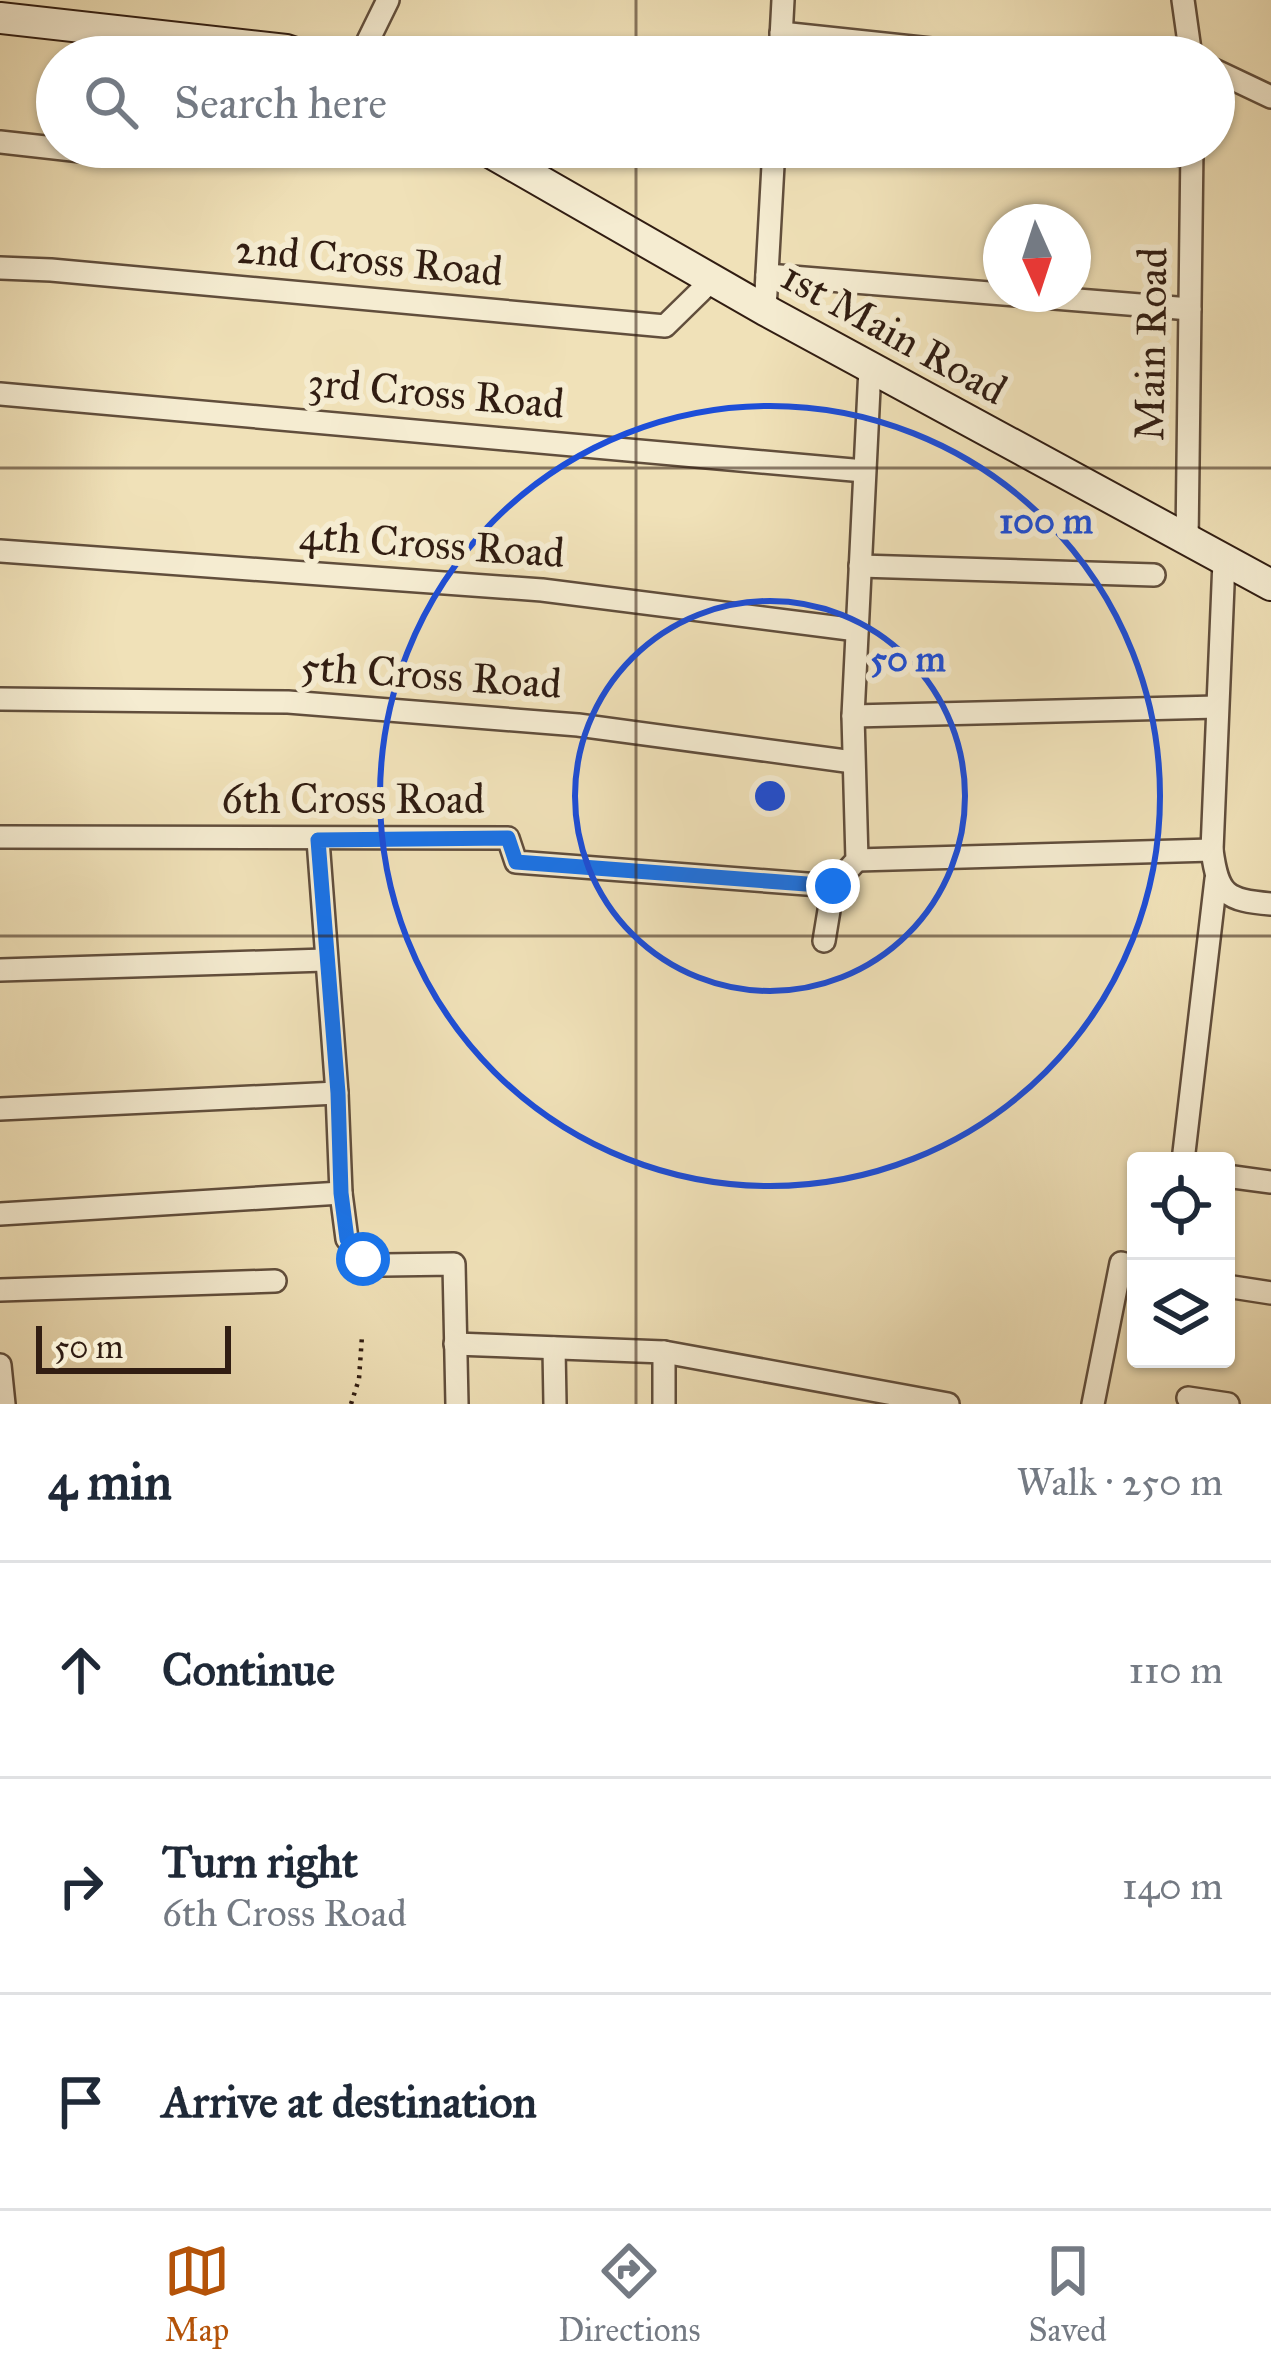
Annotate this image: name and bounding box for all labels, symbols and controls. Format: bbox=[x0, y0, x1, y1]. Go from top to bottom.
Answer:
search box bbox=[36, 36, 1235, 168]
icon: search bbox=[78, 69, 144, 135]
text: Search here bbox=[174, 75, 387, 130]
north arrow bbox=[983, 204, 1091, 312]
street label: 2nd Cross Road bbox=[233, 222, 505, 298]
street label: Main Road bbox=[1123, 247, 1179, 441]
street label: 1st Main Road bbox=[772, 250, 1016, 416]
street label: 3rd Cross Road bbox=[306, 356, 566, 430]
text: 100 m bbox=[999, 499, 1094, 543]
street label: 4th Cross Road bbox=[298, 509, 566, 579]
text: 50 m bbox=[870, 637, 947, 681]
street label: 5th Cross Road bbox=[299, 640, 563, 710]
street label: 6th Cross Road bbox=[221, 773, 485, 825]
centre of rings bbox=[749, 775, 791, 817]
route end bbox=[806, 859, 860, 913]
map controls bbox=[1127, 1152, 1235, 1368]
button: locate bbox=[1127, 1152, 1235, 1260]
route start bbox=[336, 1232, 390, 1286]
button: layers bbox=[1127, 1260, 1235, 1368]
scale bar bbox=[36, 1320, 231, 1373]
text: 50 m bbox=[54, 1327, 123, 1367]
text: 4 min bbox=[48, 1451, 172, 1513]
text: Walk · 250 m bbox=[1016, 1458, 1223, 1506]
icon: ahead bbox=[48, 1637, 114, 1703]
text: Continue bbox=[162, 1642, 335, 1697]
text: 110 m bbox=[1128, 1646, 1223, 1694]
text: Turn right bbox=[162, 1834, 358, 1889]
icon: right bbox=[48, 1853, 114, 1919]
text: 140 m bbox=[1122, 1862, 1223, 1910]
text: 6th Cross Road bbox=[162, 1889, 407, 1937]
icon: arrive bbox=[48, 2069, 114, 2135]
text: Arrive at destination bbox=[162, 2074, 537, 2129]
tab: Map bbox=[164, 2238, 230, 2350]
tab: Directions bbox=[558, 2238, 700, 2350]
tab: Saved bbox=[1029, 2238, 1107, 2350]

